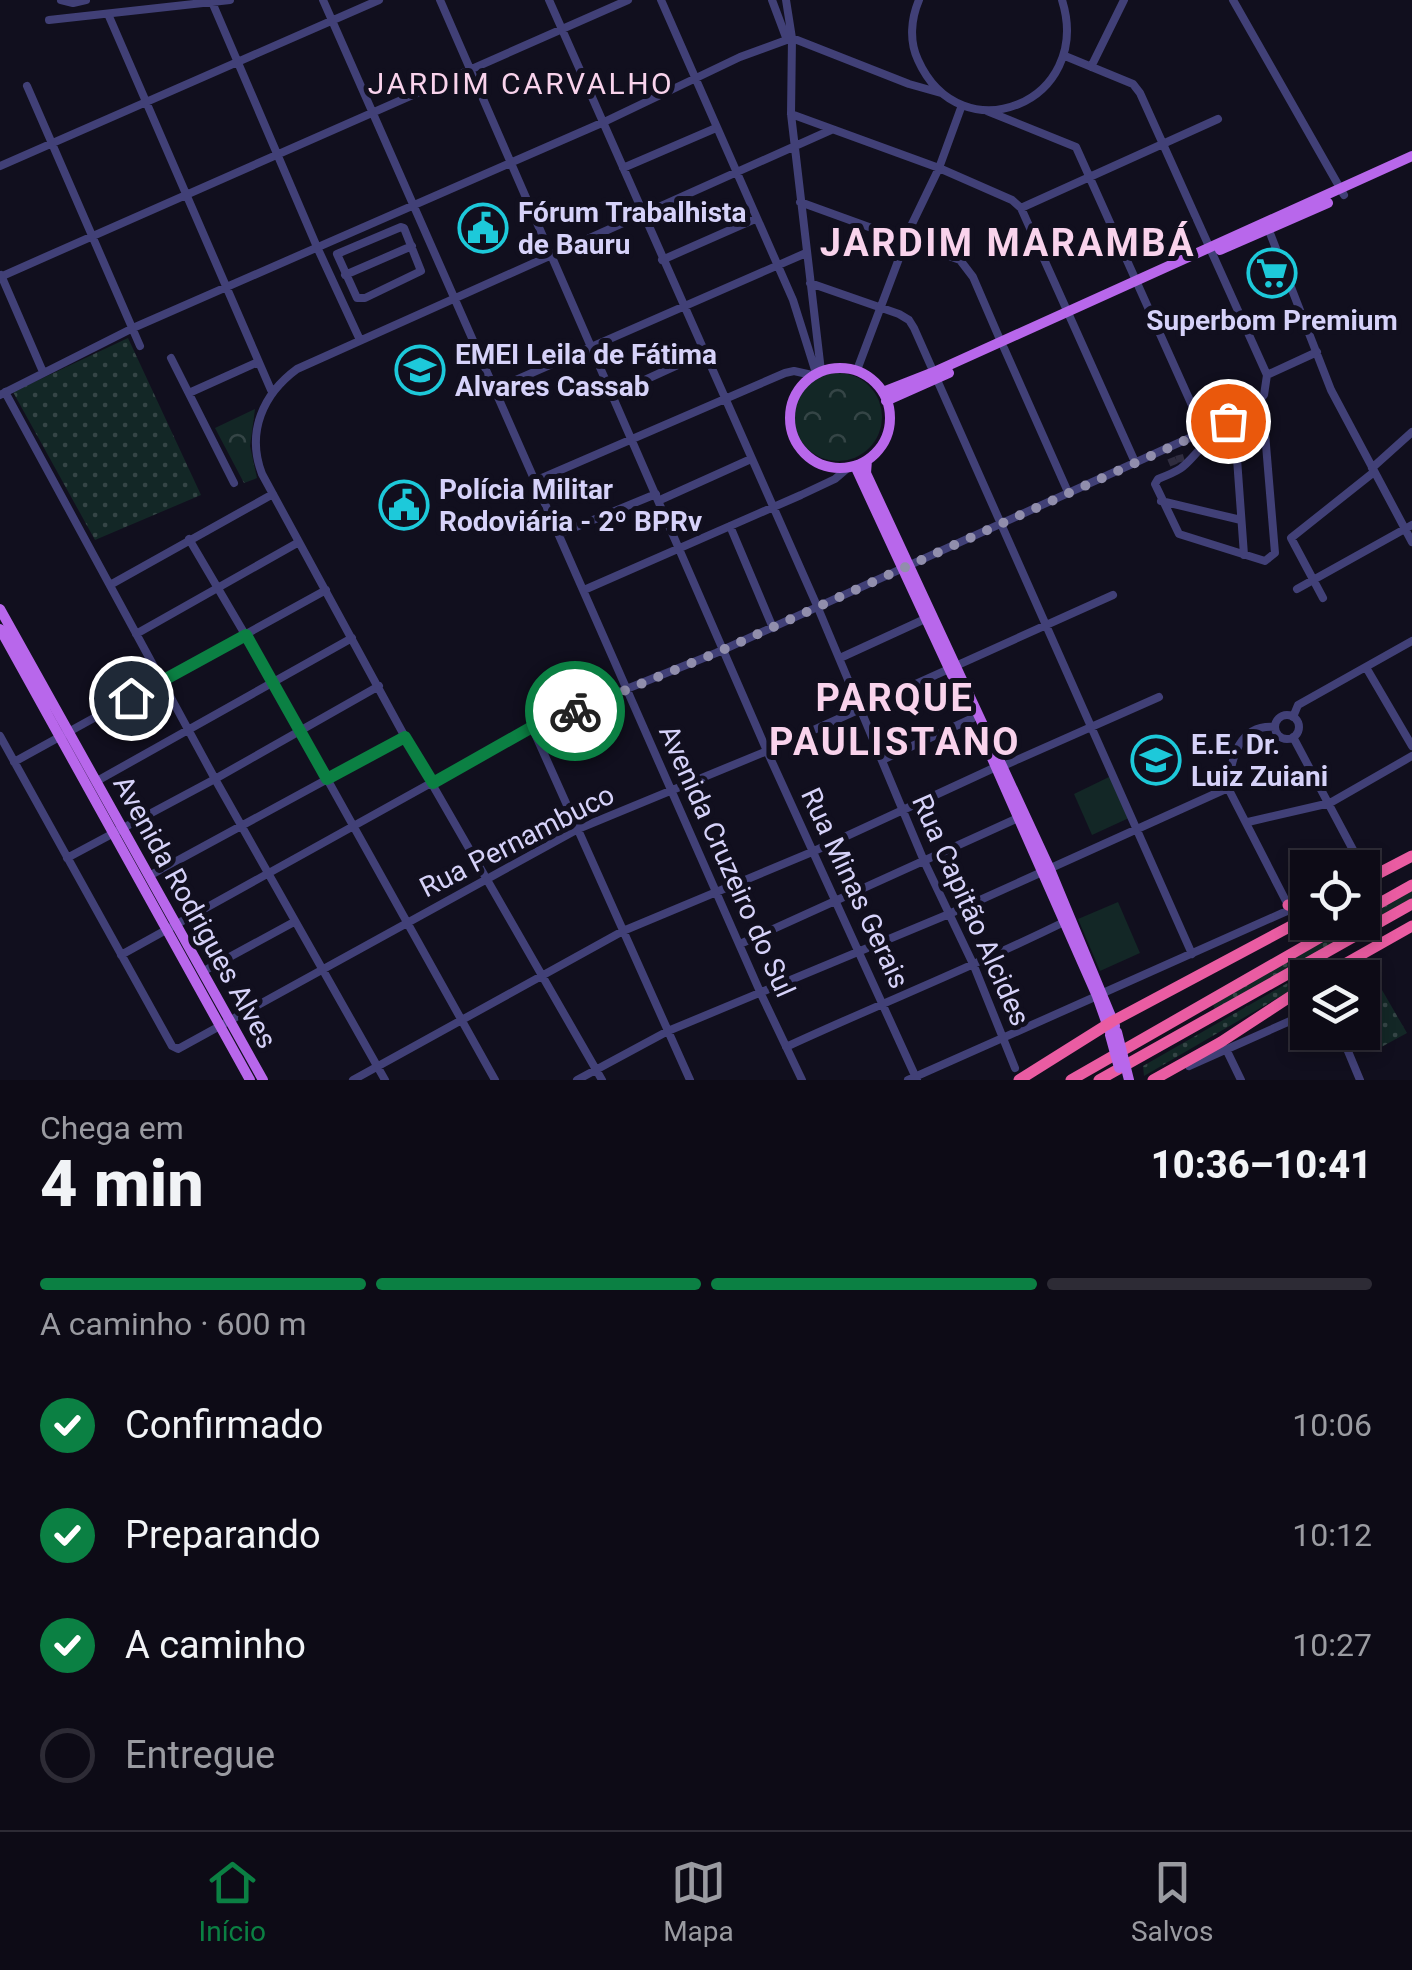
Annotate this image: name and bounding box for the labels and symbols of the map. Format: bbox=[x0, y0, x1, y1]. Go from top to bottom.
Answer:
district label: JARDIM CARVALHO bbox=[368, 66, 674, 101]
place label: Fórum Trabalhista de Bauru bbox=[518, 196, 747, 261]
public building icon: Fórum Trabalhista de Bauru bbox=[457, 202, 509, 254]
district label: JARDIM MARAMBÁ bbox=[820, 221, 1196, 265]
supermarket icon: Superbom Premium bbox=[1246, 247, 1298, 299]
place label: Superbom Premium bbox=[1146, 304, 1398, 337]
place label: EMEI Leila de Fátima Alvares Cassab bbox=[455, 338, 717, 403]
school or university icon: EMEI Leila de Fátima Alvares Cassab bbox=[394, 344, 446, 396]
pin bbox=[1186, 379, 1271, 464]
place label: Polícia Militar Rodoviária - 2º BPRv bbox=[439, 473, 702, 538]
public building icon: Polícia Militar Rodoviária - 2º BPRv bbox=[378, 479, 430, 531]
pin bbox=[89, 656, 174, 741]
courier bbox=[525, 661, 625, 761]
district label: PARQUE PAULISTANO bbox=[769, 676, 1021, 764]
street label: Avenida Cruzeiro do Sul bbox=[652, 720, 802, 1002]
place label: E.E. Dr. Luiz Zuiani bbox=[1191, 728, 1328, 793]
school or university icon: E.E. Dr. Luiz Zuiani bbox=[1130, 734, 1182, 786]
street label: Avenida Rodrigues Alves bbox=[106, 770, 284, 1054]
street label: Rua Pernambuco bbox=[414, 778, 620, 904]
street label: Rua Minas Gerais bbox=[794, 782, 916, 994]
street label: Rua Capitão Alcides bbox=[905, 789, 1037, 1031]

